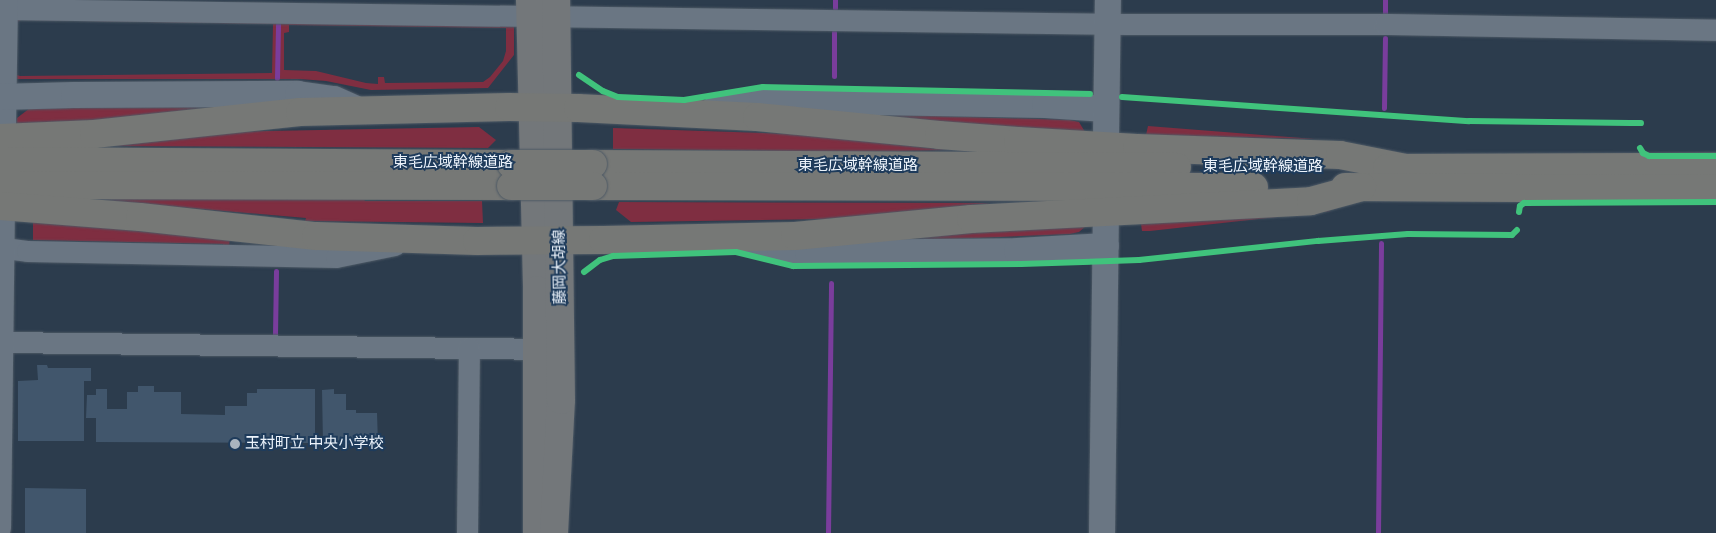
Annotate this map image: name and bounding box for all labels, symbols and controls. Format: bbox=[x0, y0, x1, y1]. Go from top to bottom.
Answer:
street label: 東毛広域幹線道路 bbox=[393, 154, 513, 172]
street label: 東毛広域幹線道路 bbox=[798, 157, 918, 175]
street label: 東毛広域幹線道路 bbox=[1203, 158, 1323, 176]
street label: 藤岡大胡線 bbox=[550, 229, 570, 305]
place label: 玉村町立 中央小学校 bbox=[245, 435, 384, 453]
marker: 玉村町立 中央小学校 bbox=[229, 438, 241, 450]

